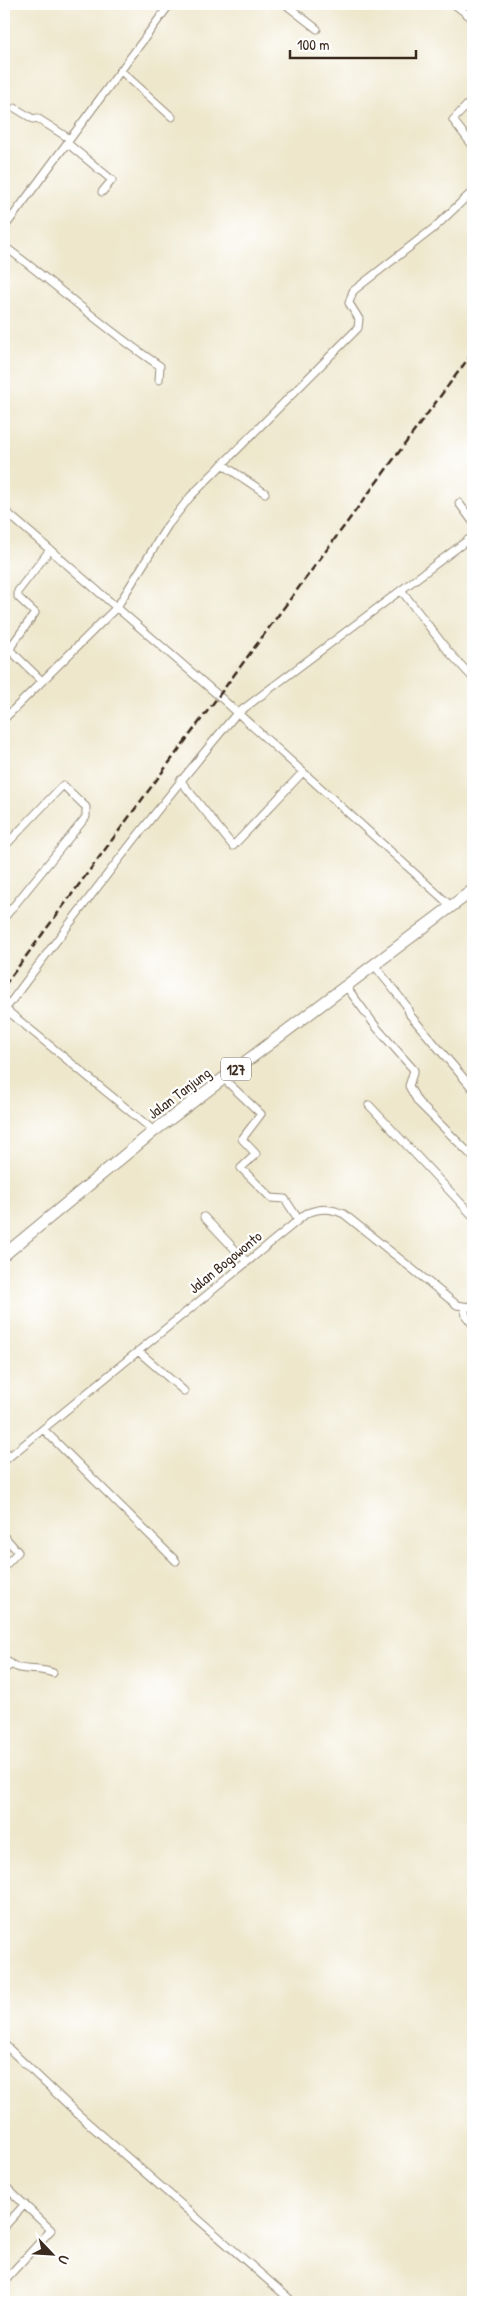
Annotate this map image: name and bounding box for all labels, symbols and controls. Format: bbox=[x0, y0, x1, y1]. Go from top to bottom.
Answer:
scale bar bbox=[290, 28, 416, 60]
text: 100 m bbox=[297, 34, 330, 55]
road number: 127 bbox=[221, 1058, 251, 1080]
street label: Jalan Tanjung bbox=[143, 1062, 215, 1124]
street label: Jalan Bogowonto bbox=[184, 1226, 266, 1298]
north arrow bbox=[28, 2228, 78, 2278]
text: U bbox=[54, 2252, 74, 2267]

